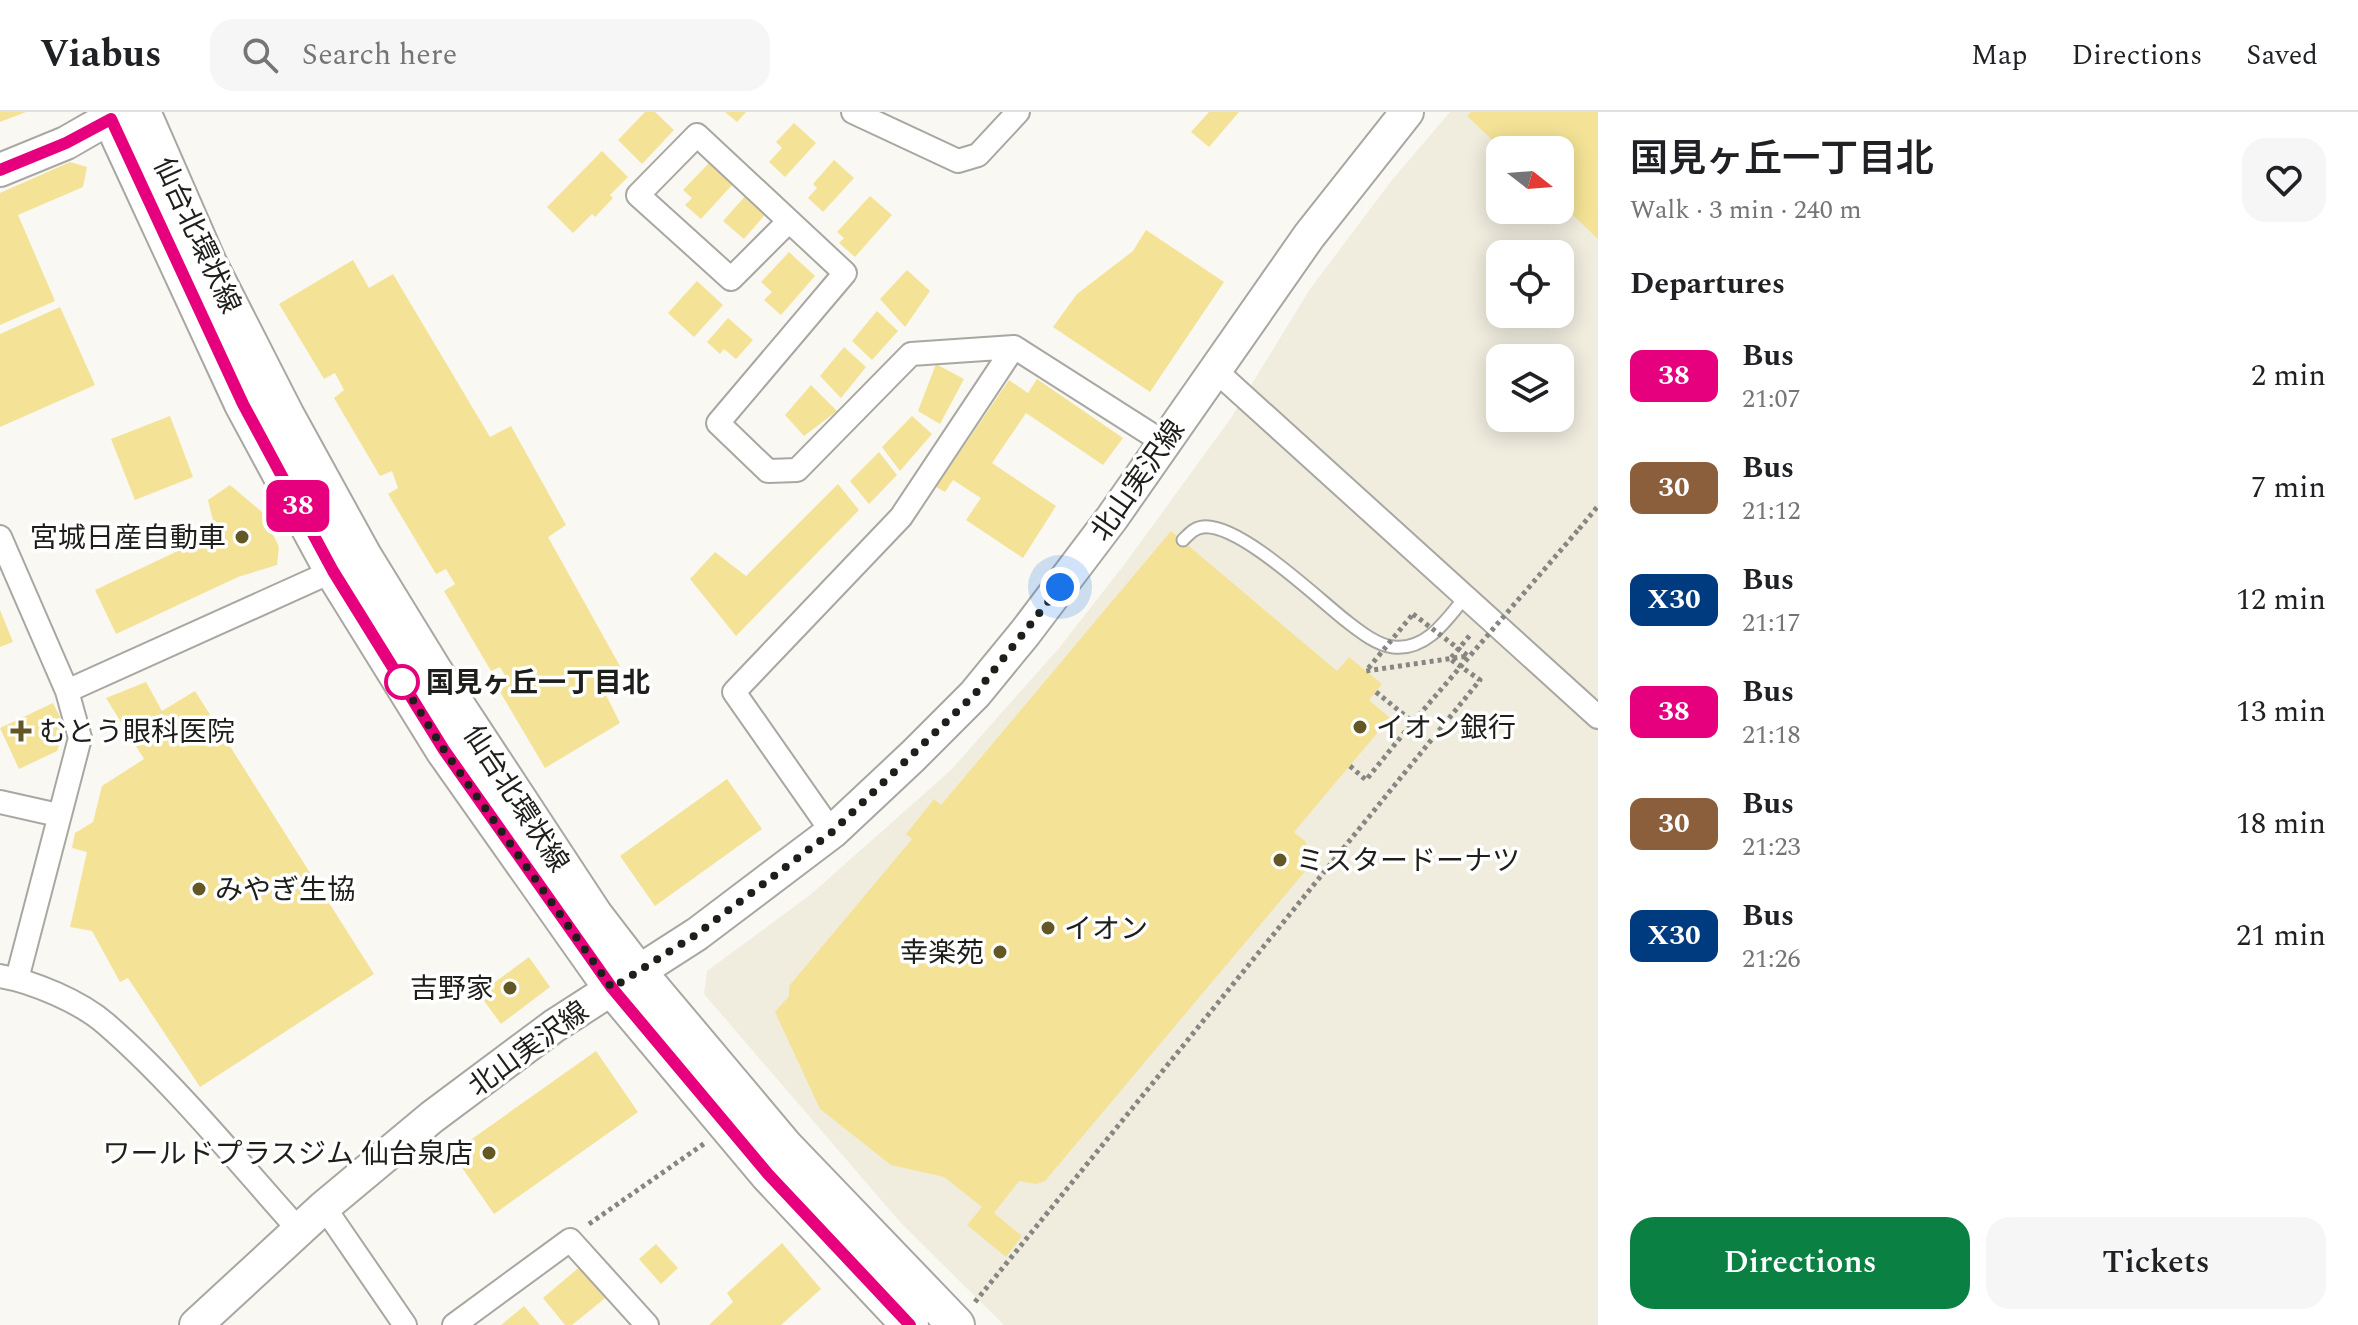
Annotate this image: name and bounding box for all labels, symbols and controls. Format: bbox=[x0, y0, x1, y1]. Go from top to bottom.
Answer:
search box bbox=[210, 19, 770, 91]
text: Viabus bbox=[40, 26, 162, 84]
text: Search here bbox=[302, 32, 457, 78]
icon: search bbox=[238, 33, 282, 77]
text: Map bbox=[1971, 34, 2028, 77]
text: Directions bbox=[2072, 34, 2202, 77]
text: Saved bbox=[2246, 34, 2318, 77]
text: 国見ヶ丘一丁目北 bbox=[1630, 131, 1934, 189]
north arrow bbox=[1486, 136, 1574, 224]
map controls bbox=[1486, 136, 1574, 432]
button: heart bbox=[2242, 138, 2326, 222]
street label: 仙台北環状線 bbox=[142, 150, 252, 321]
text: Walk · 3 min · 240 m bbox=[1630, 190, 1862, 230]
button: locate bbox=[1486, 240, 1574, 328]
text: Departures bbox=[1630, 261, 1785, 307]
text: Bus bbox=[1742, 333, 1794, 379]
button: layers bbox=[1486, 344, 1574, 432]
text: 2 min bbox=[2251, 353, 2326, 399]
text: 38 bbox=[1658, 354, 1690, 397]
text: 21:07 bbox=[1742, 379, 1801, 419]
street label: 北山実沢線 bbox=[1080, 411, 1196, 551]
text: Bus bbox=[1742, 445, 1794, 491]
text: 7 min bbox=[2251, 465, 2326, 511]
text: 30 bbox=[1658, 466, 1690, 509]
line badge: 38 bbox=[262, 480, 334, 532]
text: 38 bbox=[282, 484, 314, 527]
text: 21:12 bbox=[1742, 491, 1801, 531]
place label: 宮城日産自動車 bbox=[30, 517, 226, 560]
marker: 宮城日産自動車 bbox=[233, 528, 251, 546]
text: Bus bbox=[1742, 557, 1794, 603]
your location bbox=[1040, 567, 1080, 607]
text: 12 min bbox=[2236, 577, 2326, 623]
text: X30 bbox=[1647, 578, 1701, 621]
text: 21:17 bbox=[1742, 603, 1801, 643]
place label: 国見ヶ丘一丁目北 bbox=[426, 662, 650, 705]
marker: 国見ヶ丘一丁目北 bbox=[385, 665, 419, 699]
text: Bus bbox=[1742, 669, 1794, 715]
text: 13 min bbox=[2236, 689, 2326, 735]
text: 38 bbox=[1658, 690, 1690, 733]
place label: イオン銀行 bbox=[1376, 707, 1516, 750]
place label: むとう眼科医院 bbox=[39, 711, 235, 754]
text: 21:18 bbox=[1742, 715, 1801, 755]
street label: 仙台北環状線 bbox=[452, 717, 580, 881]
marker: イオン銀行 bbox=[1351, 718, 1369, 736]
marker: むとう眼科医院 bbox=[10, 720, 32, 742]
text: Bus bbox=[1742, 781, 1794, 827]
text: 18 min bbox=[2236, 801, 2326, 847]
text: 30 bbox=[1658, 802, 1690, 845]
text: 21:23 bbox=[1742, 827, 1801, 867]
place label: ミスタードーナツ bbox=[1296, 840, 1520, 883]
marker: ミスタードーナツ bbox=[1271, 851, 1289, 869]
place label: みやぎ生協 bbox=[215, 869, 355, 912]
marker: みやぎ生協 bbox=[190, 880, 208, 898]
text: Bus bbox=[1742, 893, 1794, 939]
place label: イオン bbox=[1064, 908, 1148, 951]
text: 21 min bbox=[2236, 913, 2326, 959]
text: X30 bbox=[1647, 914, 1701, 957]
marker: イオン bbox=[1039, 919, 1057, 937]
place label: 幸楽苑 bbox=[900, 932, 984, 975]
text: 21:26 bbox=[1742, 939, 1801, 979]
marker: 幸楽苑 bbox=[991, 943, 1009, 961]
place label: 吉野家 bbox=[410, 968, 494, 1011]
marker: 吉野家 bbox=[501, 979, 519, 997]
street label: 北山実沢線 bbox=[460, 991, 598, 1108]
place label: ワールドプラスジム 仙台泉店 bbox=[103, 1133, 473, 1176]
marker: ワールドプラスジム 仙台泉店 bbox=[480, 1144, 498, 1162]
button: Directions bbox=[1630, 1217, 1970, 1309]
button: Tickets bbox=[1986, 1217, 2326, 1309]

